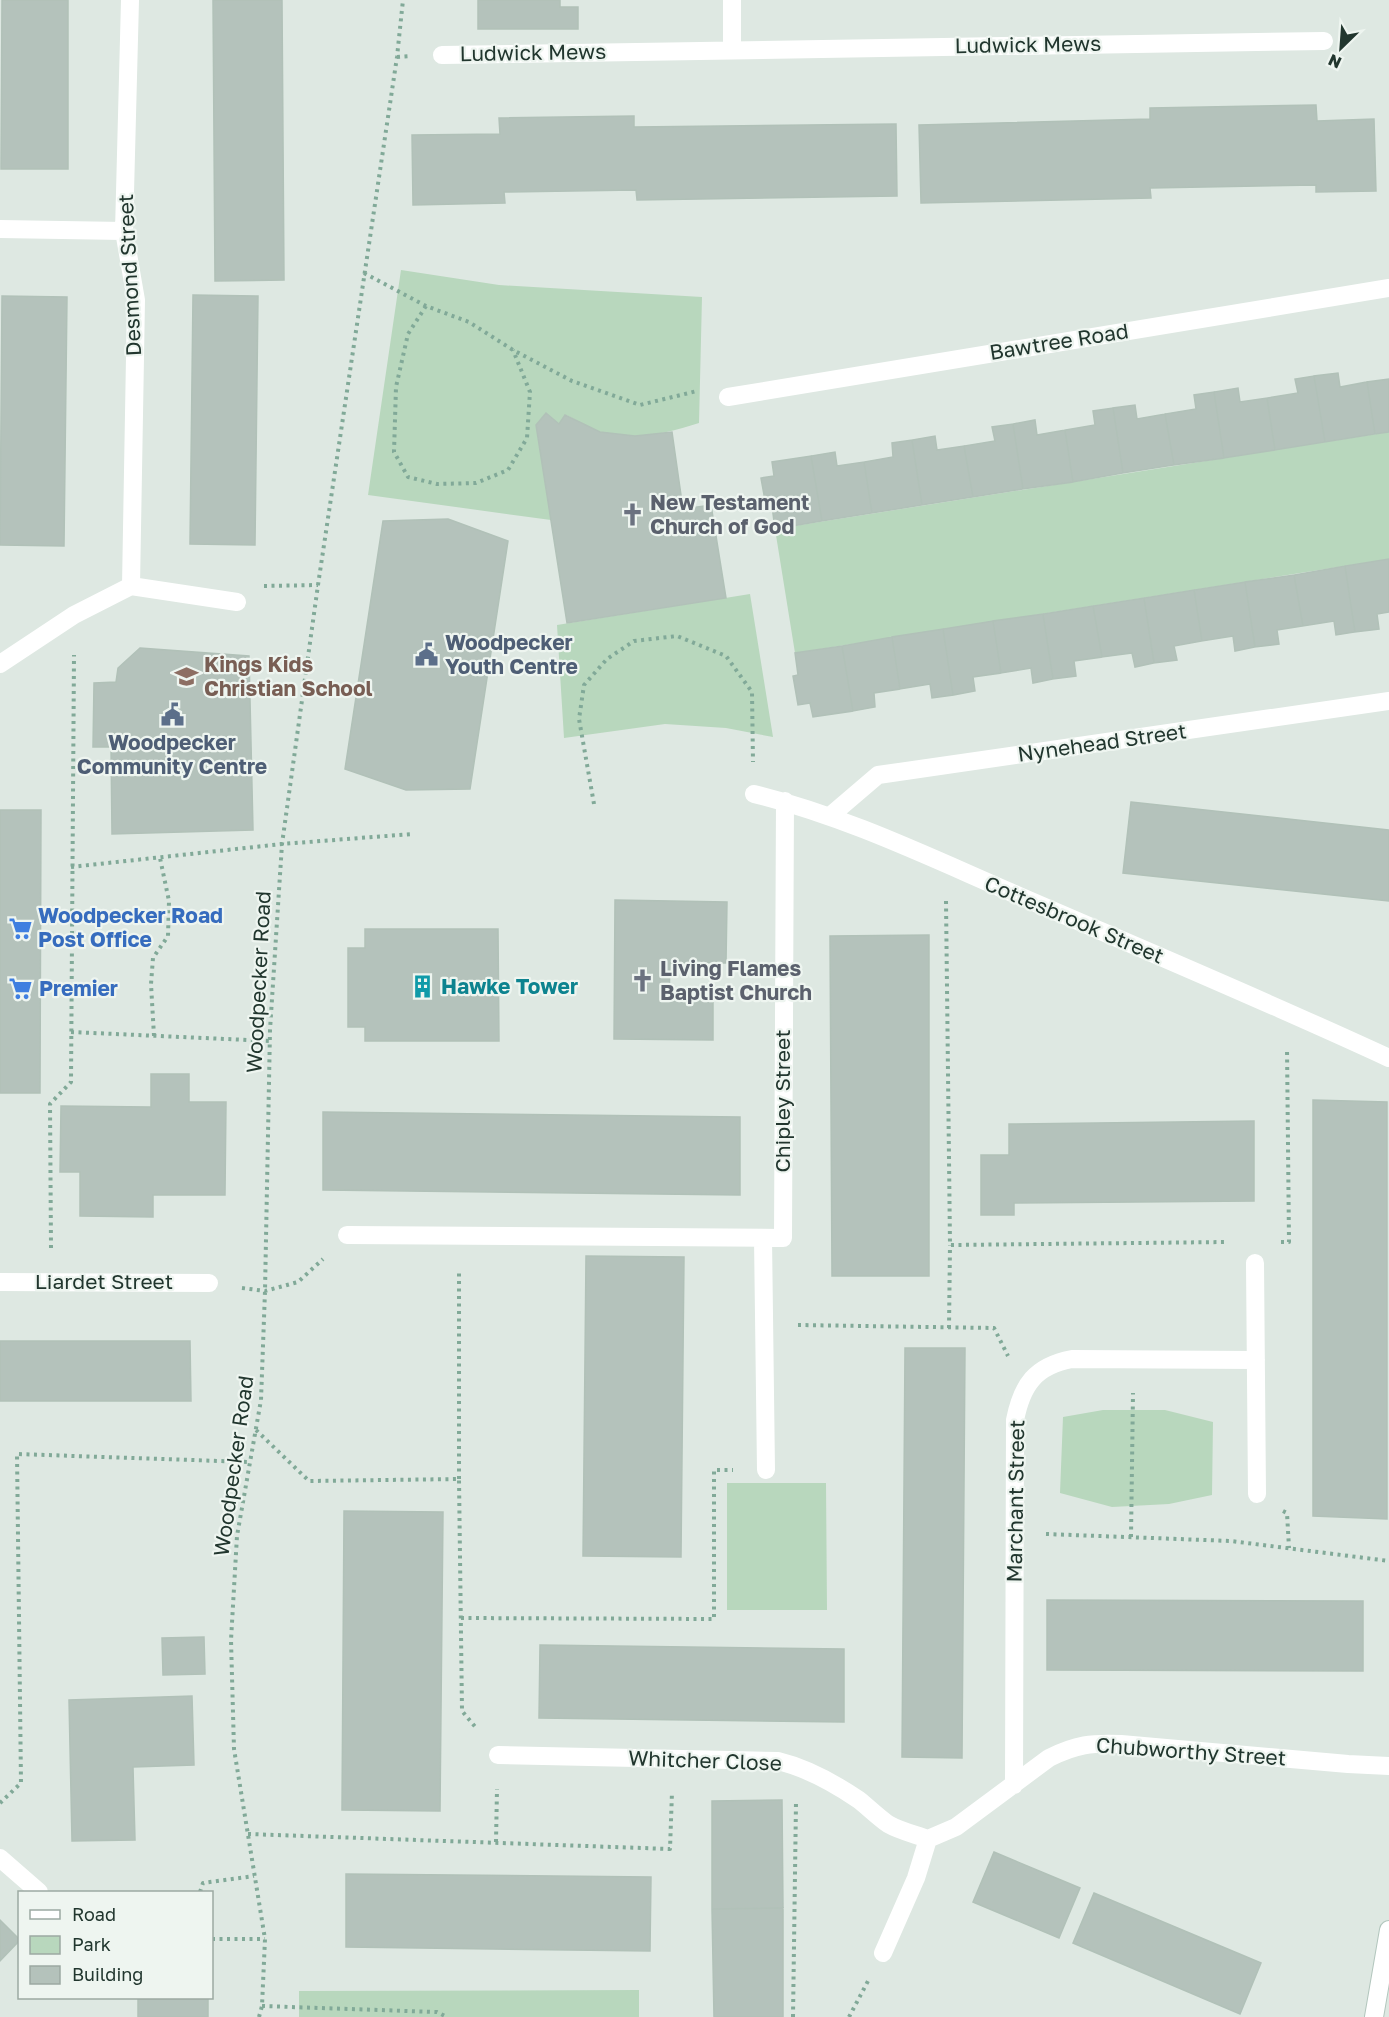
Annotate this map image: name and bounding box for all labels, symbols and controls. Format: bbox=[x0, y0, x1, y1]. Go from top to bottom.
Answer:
north arrow bbox=[1311, 18, 1371, 78]
street label: Ludwick Mews bbox=[954, 30, 1101, 58]
street label: Ludwick Mews bbox=[459, 38, 606, 66]
text: N bbox=[1325, 50, 1344, 73]
street label: Desmond Street bbox=[112, 193, 146, 357]
street label: Bawtree Road bbox=[987, 317, 1130, 365]
place label: New Testament Church of God bbox=[650, 489, 809, 539]
church icon: New Testament Church of God bbox=[619, 502, 645, 528]
place label: Woodpecker Youth Centre bbox=[445, 629, 578, 679]
public building icon: Woodpecker Youth Centre bbox=[414, 642, 440, 668]
place label: Kings Kids Christian School bbox=[204, 651, 373, 701]
school or university icon: Kings Kids Christian School bbox=[173, 664, 199, 690]
public building icon: Woodpecker Community Centre bbox=[159, 702, 185, 728]
street label: Nynehead Street bbox=[1016, 717, 1188, 767]
place label: Woodpecker Community Centre bbox=[77, 729, 267, 779]
street label: Cottesbrook Street bbox=[981, 870, 1168, 969]
street label: Woodpecker Road bbox=[240, 890, 276, 1074]
place label: Woodpecker Road Post Office bbox=[38, 902, 223, 952]
supermarket icon: Woodpecker Road Post Office bbox=[7, 915, 33, 941]
place label: Living Flames Baptist Church bbox=[660, 955, 812, 1005]
church icon: Living Flames Baptist Church bbox=[629, 968, 655, 994]
place label: Hawke Tower bbox=[441, 973, 578, 999]
building icon: Hawke Tower bbox=[410, 974, 436, 1000]
place label: Premier bbox=[39, 975, 118, 1001]
supermarket icon: Premier bbox=[8, 976, 34, 1002]
street label: Chipley Street bbox=[769, 1029, 795, 1173]
street label: Liardet Street bbox=[35, 1268, 173, 1294]
street label: Woodpecker Road bbox=[207, 1374, 259, 1558]
street label: Marchant Street bbox=[1001, 1419, 1029, 1583]
street label: Chubworthy Street bbox=[1095, 1731, 1287, 1771]
street label: Whitcher Close bbox=[628, 1744, 782, 1776]
legend bbox=[18, 1891, 213, 1999]
text: Road bbox=[72, 1903, 116, 1925]
text: Park bbox=[72, 1933, 111, 1955]
text: Building bbox=[72, 1963, 143, 1985]

